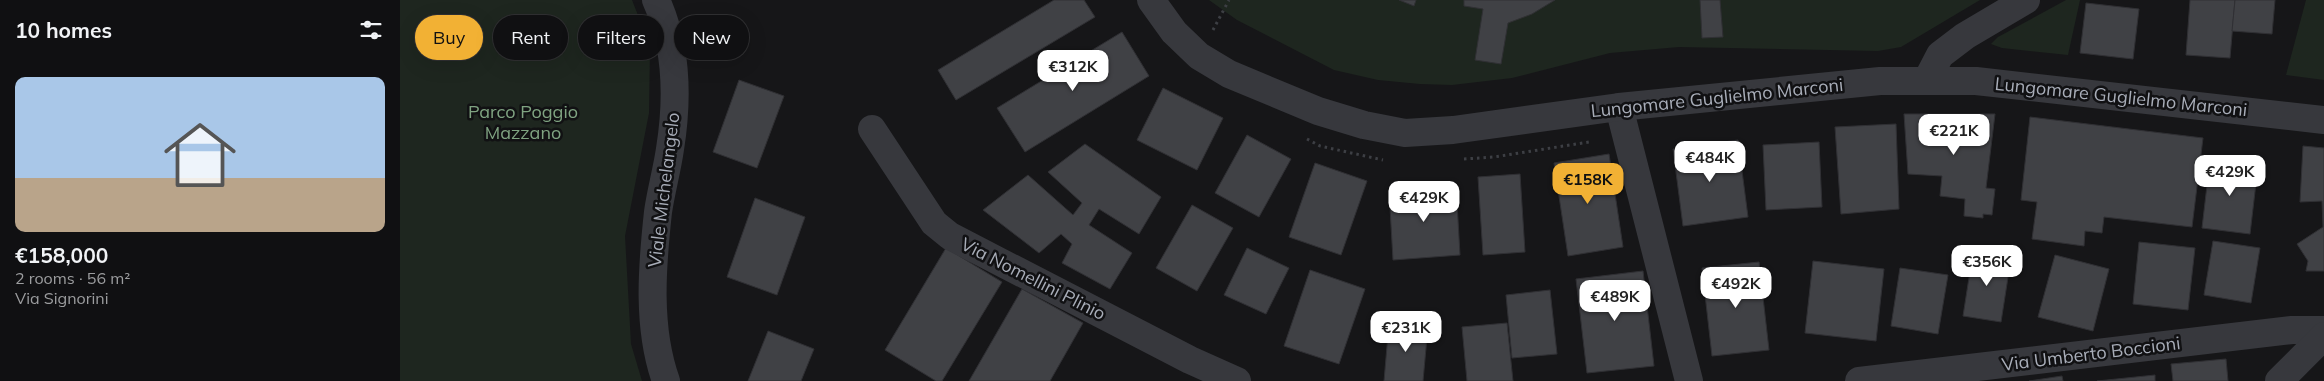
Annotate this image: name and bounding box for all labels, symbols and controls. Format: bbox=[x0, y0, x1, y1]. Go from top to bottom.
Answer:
chip: Buy bbox=[415, 15, 483, 60]
chip: Rent bbox=[493, 15, 568, 60]
chip: Filters bbox=[578, 15, 664, 60]
chip: New bbox=[674, 15, 749, 60]
icon: filters bbox=[357, 16, 385, 44]
text: 10 homes bbox=[15, 17, 112, 43]
pin: €312K bbox=[1038, 49, 1108, 92]
text: €312K bbox=[1048, 56, 1098, 76]
street label: Lungomare Guglielmo Marconi bbox=[1994, 72, 2248, 121]
street label: Lungomare Guglielmo Marconi bbox=[1590, 73, 1844, 122]
park label: Parco Poggio Mazzano bbox=[468, 100, 578, 144]
icon: home bbox=[155, 110, 245, 200]
street label: Viale Michelangelo bbox=[643, 111, 684, 269]
pin: €221K bbox=[1919, 114, 1989, 156]
text: €221K bbox=[1929, 120, 1979, 140]
pin: €484K bbox=[1675, 140, 1745, 183]
text: €484K bbox=[1685, 147, 1735, 167]
pin: €429K bbox=[2195, 154, 2265, 197]
text: €429K bbox=[2205, 161, 2255, 181]
pin: €158K bbox=[1553, 162, 1623, 205]
text: €158K bbox=[1563, 169, 1613, 189]
pin: €429K bbox=[1389, 180, 1459, 223]
text: €429K bbox=[1399, 187, 1449, 207]
street label: Via Nomellini Plinio bbox=[957, 232, 1109, 325]
text: €158,000 bbox=[15, 242, 108, 268]
pin: €356K bbox=[1952, 244, 2022, 287]
text: €356K bbox=[1962, 251, 2012, 271]
pin: €492K bbox=[1701, 266, 1771, 309]
text: 2 rooms · 56 m² bbox=[15, 268, 130, 288]
text: €492K bbox=[1711, 273, 1761, 293]
pin: €489K bbox=[1580, 280, 1650, 322]
text: €489K bbox=[1590, 286, 1640, 306]
text: Via Signorini bbox=[15, 288, 109, 308]
pin: €231K bbox=[1371, 310, 1441, 353]
text: €231K bbox=[1381, 317, 1431, 337]
street label: Via Umberto Boccioni bbox=[2000, 331, 2181, 376]

